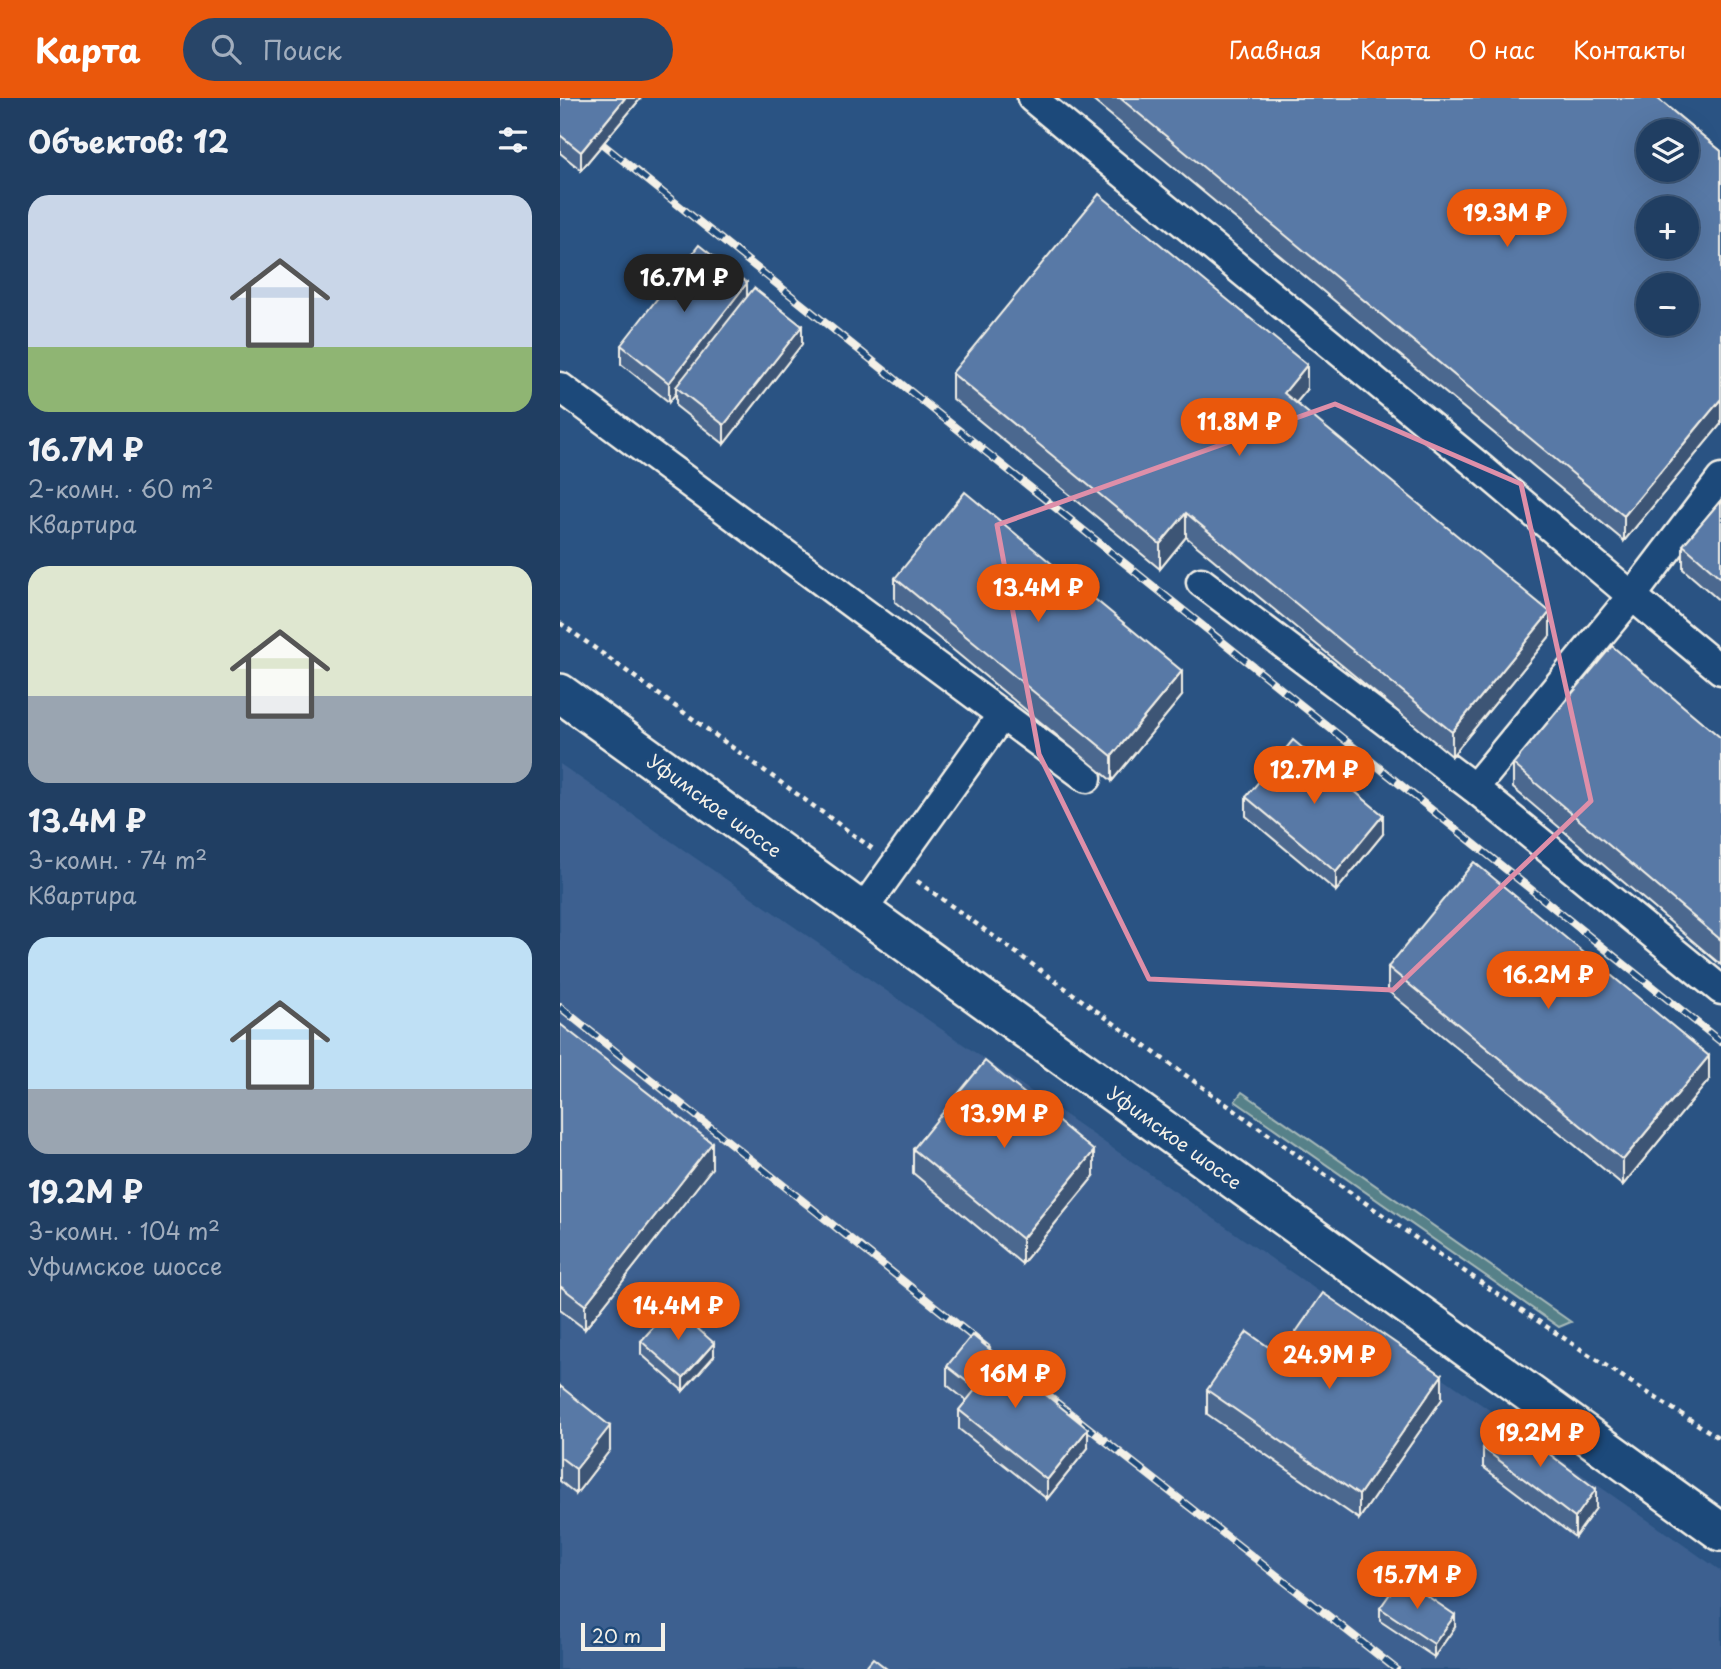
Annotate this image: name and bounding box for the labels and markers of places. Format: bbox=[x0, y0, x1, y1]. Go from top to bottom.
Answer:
pin: 19.3M ₽ bbox=[1442, 190, 1572, 249]
pin: 16.7M ₽ bbox=[619, 254, 749, 314]
pin: 11.8M ₽ bbox=[1174, 398, 1304, 458]
pin: 13.4M ₽ bbox=[973, 564, 1103, 624]
pin: 12.7M ₽ bbox=[1249, 746, 1379, 806]
pin: 16.2M ₽ bbox=[1483, 951, 1613, 1011]
pin: 13.9M ₽ bbox=[939, 1090, 1069, 1150]
pin: 14.4M ₽ bbox=[613, 1282, 743, 1342]
pin: 24.9M ₽ bbox=[1264, 1332, 1394, 1391]
pin: 16M ₽ bbox=[966, 1350, 1064, 1410]
pin: 19.2M ₽ bbox=[1475, 1410, 1605, 1469]
pin: 15.7M ₽ bbox=[1352, 1552, 1482, 1611]

